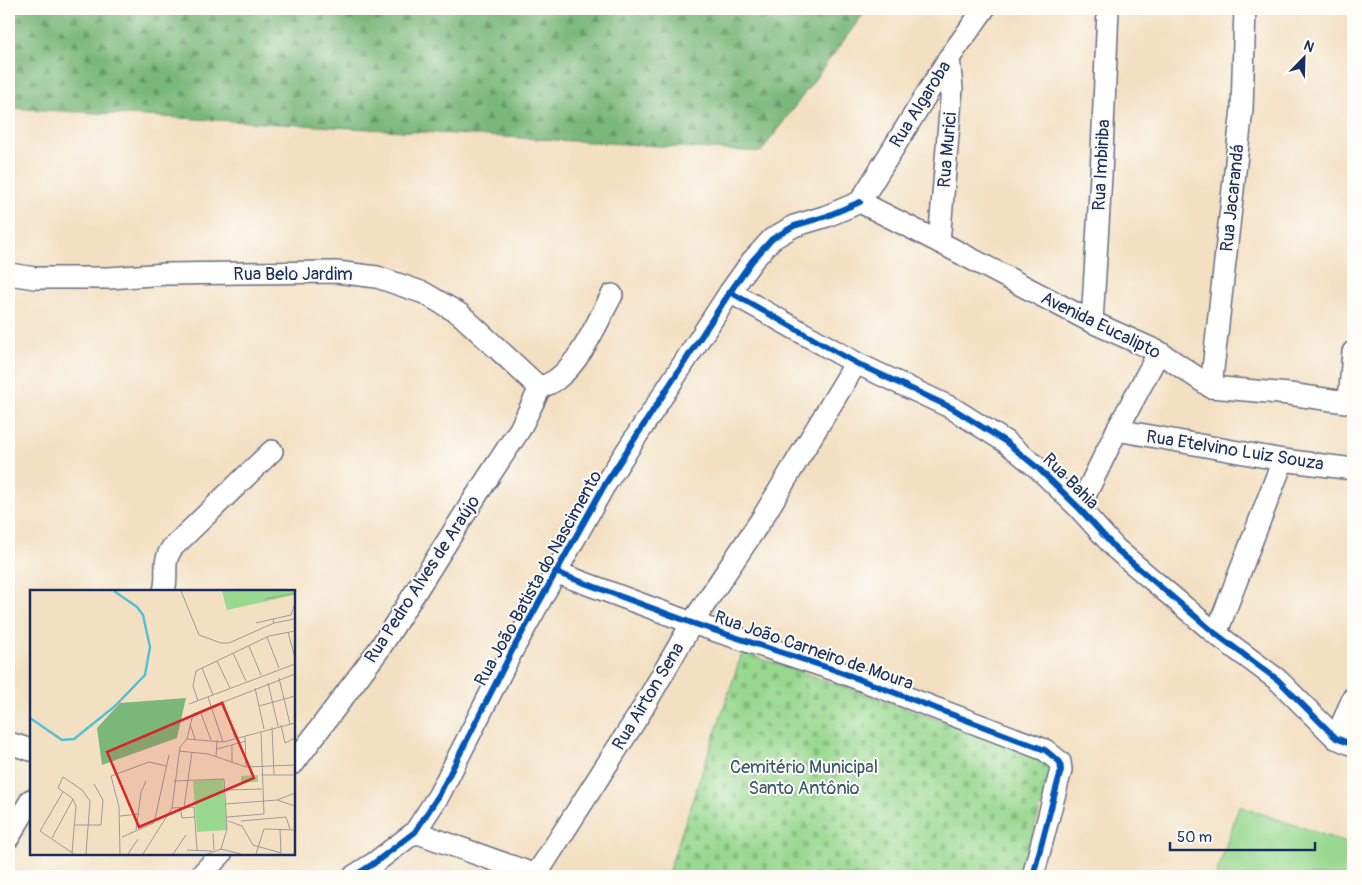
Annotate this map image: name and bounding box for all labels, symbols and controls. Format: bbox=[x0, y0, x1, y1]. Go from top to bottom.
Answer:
north arrow bbox=[1280, 32, 1330, 82]
text: N bbox=[1301, 37, 1317, 56]
street label: Rua Algaroba bbox=[885, 57, 956, 152]
street label: Rua Murici bbox=[933, 111, 962, 189]
street label: Rua Imbiriba bbox=[1088, 119, 1115, 211]
street label: Rua Jacarandá bbox=[1215, 143, 1250, 253]
street label: Rua Belo Jardim bbox=[233, 263, 353, 286]
street label: Avenida Eucalipto bbox=[1037, 286, 1165, 365]
street label: Rua Etelvino Luiz Souza bbox=[1145, 425, 1325, 476]
street label: Rua Bahia bbox=[1038, 448, 1104, 514]
street label: Rua João Batista do Nascimento bbox=[469, 466, 608, 690]
street label: Rua Pedro Alves de Araújo bbox=[360, 491, 485, 667]
inset map bbox=[30, 590, 295, 855]
street label: Rua João Carneiro de Moura bbox=[711, 606, 916, 695]
street label: Rua Airton Sena bbox=[607, 638, 690, 754]
park label: Cemitério Municipal Santo Antônio bbox=[730, 756, 878, 800]
scale bar bbox=[1170, 820, 1314, 852]
text: 50 m bbox=[1177, 828, 1212, 847]

